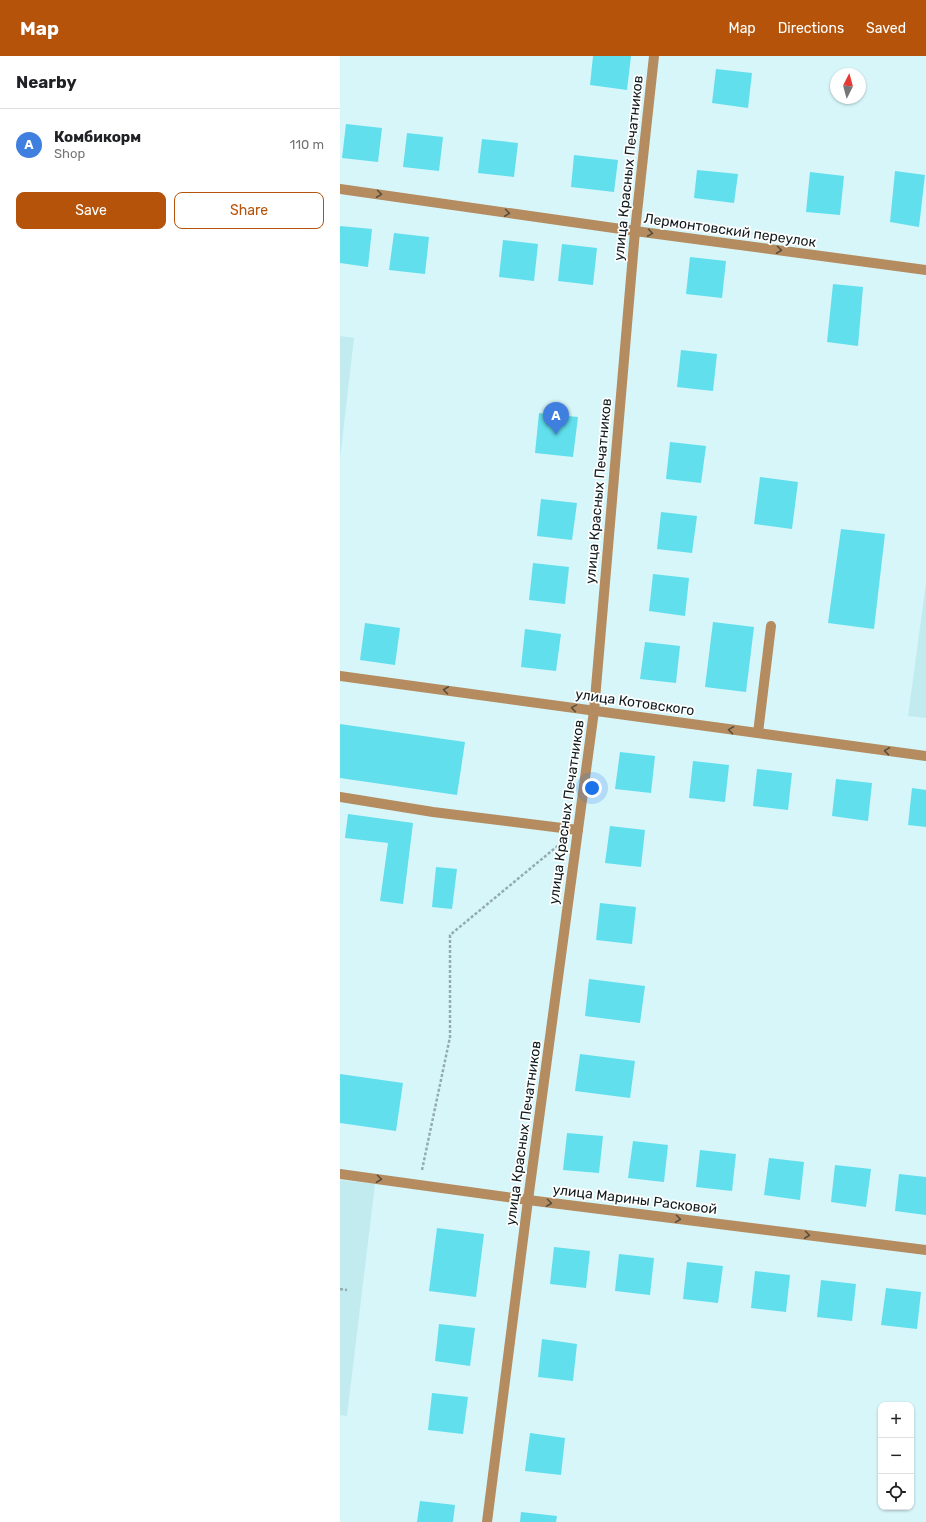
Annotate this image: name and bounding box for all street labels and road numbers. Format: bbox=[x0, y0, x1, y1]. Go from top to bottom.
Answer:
street label: улица Красных Печатников bbox=[610, 74, 647, 262]
street label: Лермонтовский переулок bbox=[643, 210, 818, 251]
street label: улица Красных Печатников bbox=[582, 397, 615, 585]
street label: улица Котовского bbox=[574, 686, 696, 719]
street label: улица Красных Печатников bbox=[545, 718, 588, 906]
street label: улица Красных Печатников bbox=[502, 1039, 545, 1227]
street label: улица Марины Расковой bbox=[552, 1181, 718, 1218]

